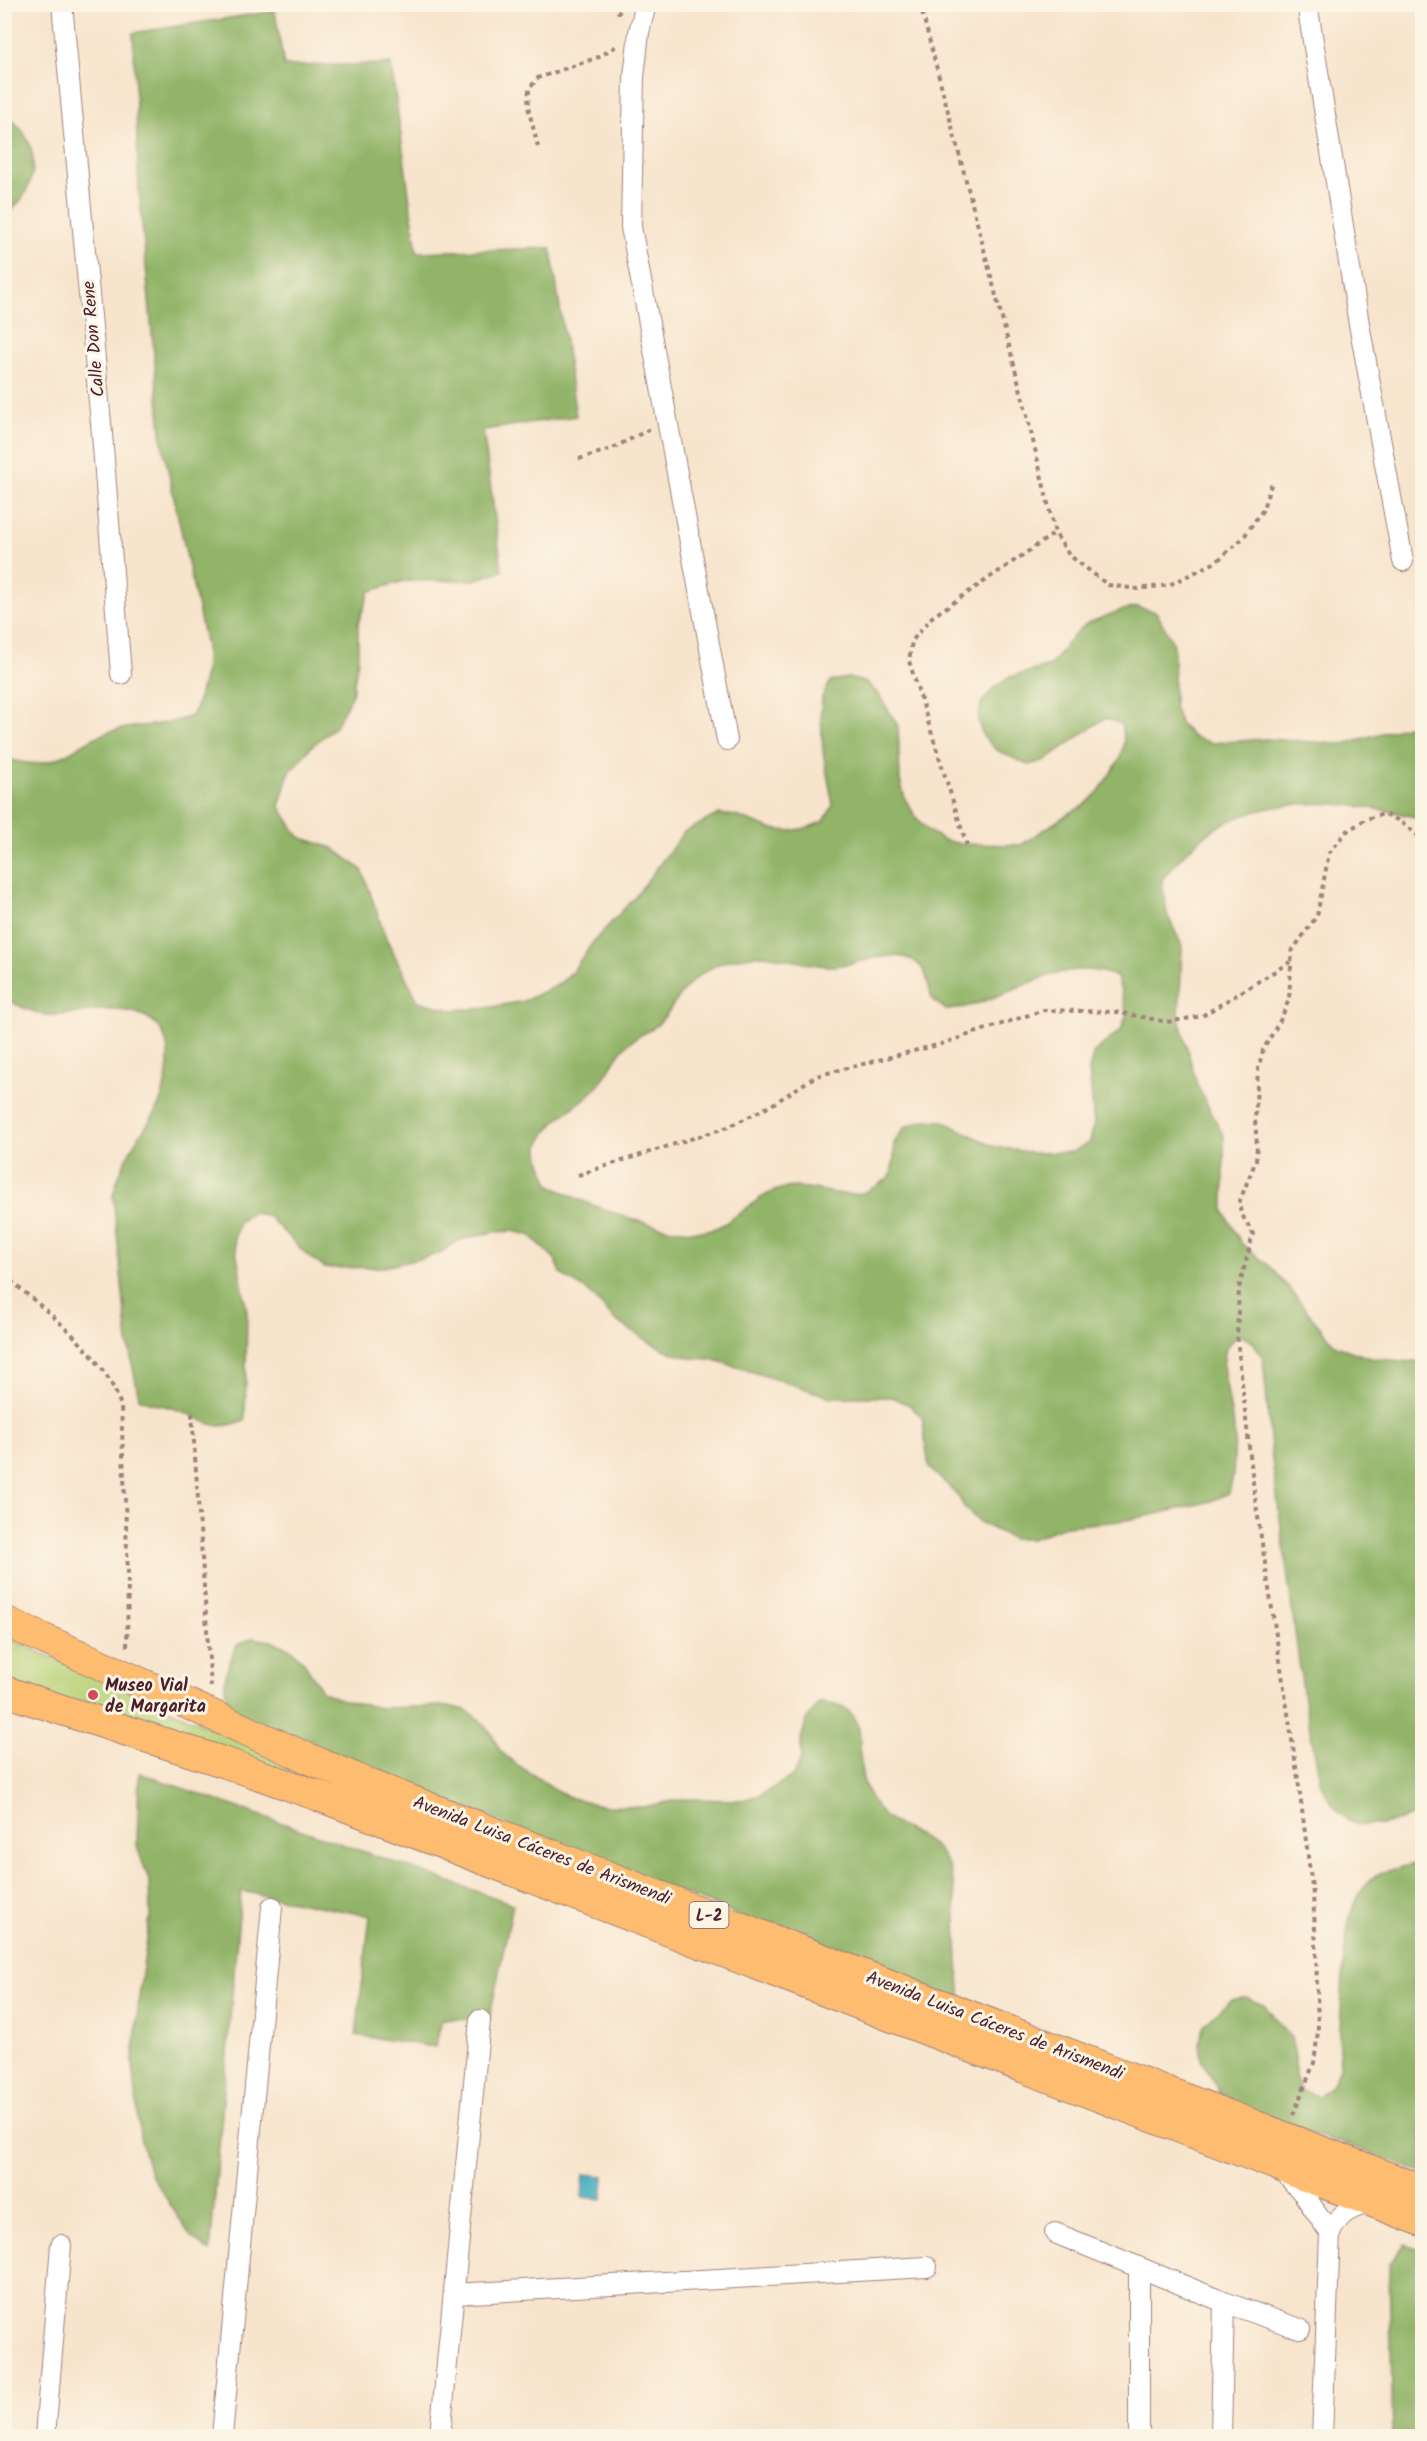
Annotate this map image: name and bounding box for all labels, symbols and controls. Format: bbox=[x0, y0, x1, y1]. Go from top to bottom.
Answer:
street label: Calle Don Rene bbox=[75, 280, 114, 398]
place label: Museo Vial de Margarita bbox=[105, 1672, 206, 1722]
marker: Museo Vial de Margarita bbox=[86, 1688, 100, 1702]
street label: Avenida Luisa Cáceres de Arismendi bbox=[408, 1789, 675, 1914]
road number: L-2 bbox=[690, 1902, 728, 1928]
street label: Avenida Luisa Cáceres de Arismendi bbox=[861, 1964, 1128, 2089]

